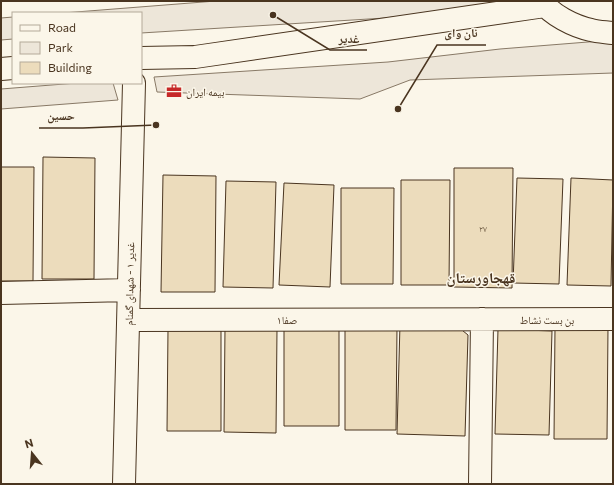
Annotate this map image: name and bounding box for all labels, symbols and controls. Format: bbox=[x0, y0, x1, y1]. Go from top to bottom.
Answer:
legend bbox=[12, 12, 142, 84]
text: Road bbox=[48, 20, 76, 34]
callout: نان وای bbox=[437, 21, 486, 45]
text: نان وای bbox=[444, 25, 478, 41]
callout: غدیر bbox=[330, 26, 367, 50]
text: غدیر bbox=[338, 31, 359, 46]
text: Park bbox=[48, 40, 74, 54]
text: Building bbox=[48, 60, 92, 74]
office icon: بیمه ایران bbox=[165, 82, 183, 100]
place label: بیمه ایران bbox=[186, 85, 225, 99]
callout: حسین bbox=[39, 104, 83, 128]
text: حسین bbox=[47, 108, 75, 124]
house number: ۲۷ bbox=[479, 223, 487, 234]
street label: غدیر ۱ - شهدای گمنام bbox=[122, 242, 137, 326]
district label: قهجاورستان bbox=[447, 268, 515, 287]
street label: صفا۱ bbox=[277, 313, 297, 326]
street label: بن بست نشاط bbox=[520, 313, 574, 327]
north arrow bbox=[12, 433, 52, 473]
text: N bbox=[23, 436, 35, 450]

